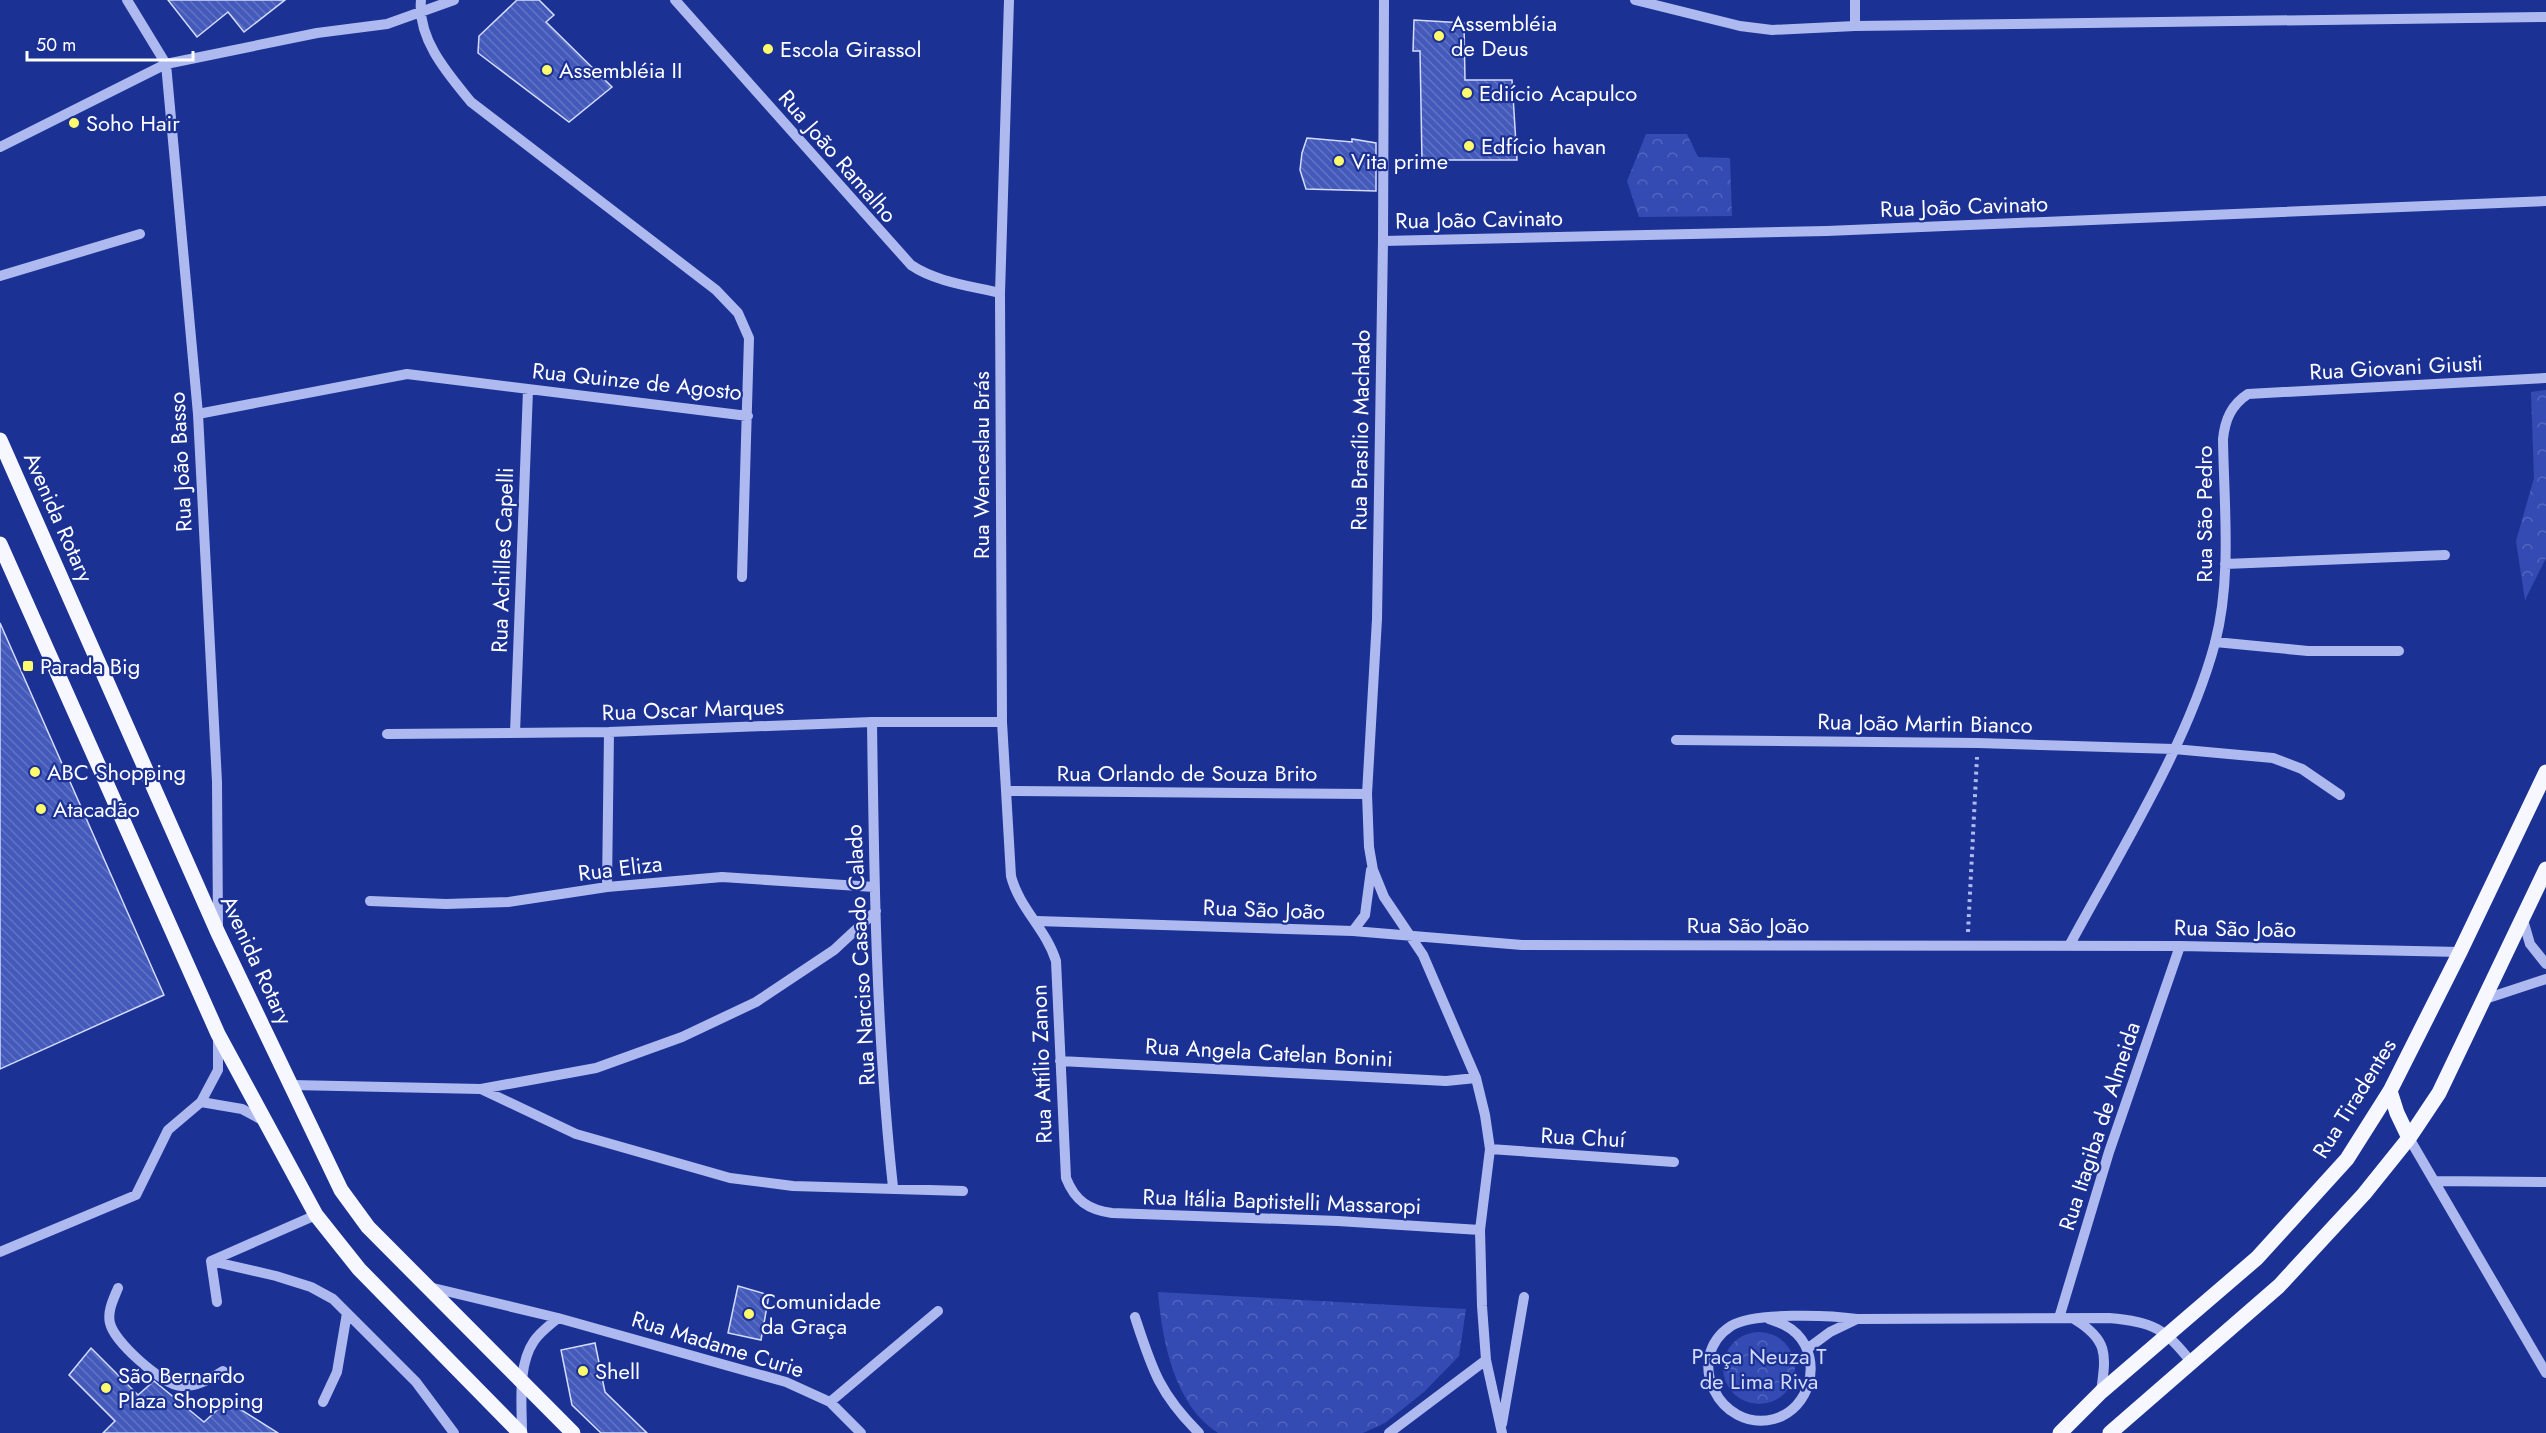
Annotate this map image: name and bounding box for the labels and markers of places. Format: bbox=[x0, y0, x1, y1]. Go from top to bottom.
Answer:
place label: Assembléia de Deus bbox=[1451, 7, 1557, 64]
marker: Assembléia de Deus bbox=[1432, 29, 1446, 43]
place label: Escola Girassol bbox=[780, 33, 921, 65]
marker: Escola Girassol bbox=[761, 42, 775, 56]
place label: Assembléia II bbox=[559, 54, 682, 86]
marker: Assembléia II bbox=[540, 63, 554, 77]
place label: Ediício Acapulco bbox=[1479, 77, 1637, 109]
marker: Ediício Acapulco bbox=[1460, 86, 1474, 100]
place label: Soho Hair bbox=[86, 107, 180, 139]
marker: Soho Hair bbox=[67, 116, 81, 130]
place label: Edfício havan bbox=[1481, 130, 1606, 162]
marker: Edfício havan bbox=[1462, 139, 1476, 153]
place label: Vita prime bbox=[1351, 145, 1448, 177]
marker: Vita prime bbox=[1332, 154, 1346, 168]
place label: Parada Big bbox=[40, 650, 140, 682]
marker: Parada Big bbox=[21, 659, 35, 673]
place label: ABC Shopping bbox=[47, 756, 186, 788]
marker: ABC Shopping bbox=[28, 765, 42, 779]
place label: Atacadão bbox=[53, 793, 140, 825]
marker: Atacadão bbox=[34, 802, 48, 816]
place label: Comunidade da Graça bbox=[761, 1285, 881, 1342]
marker: Comunidade da Graça bbox=[742, 1307, 756, 1321]
place label: Shell bbox=[595, 1355, 640, 1387]
place label: São Bernardo Plaza Shopping bbox=[118, 1359, 264, 1416]
marker: Shell bbox=[576, 1364, 590, 1378]
marker: São Bernardo Plaza Shopping bbox=[99, 1381, 113, 1395]

